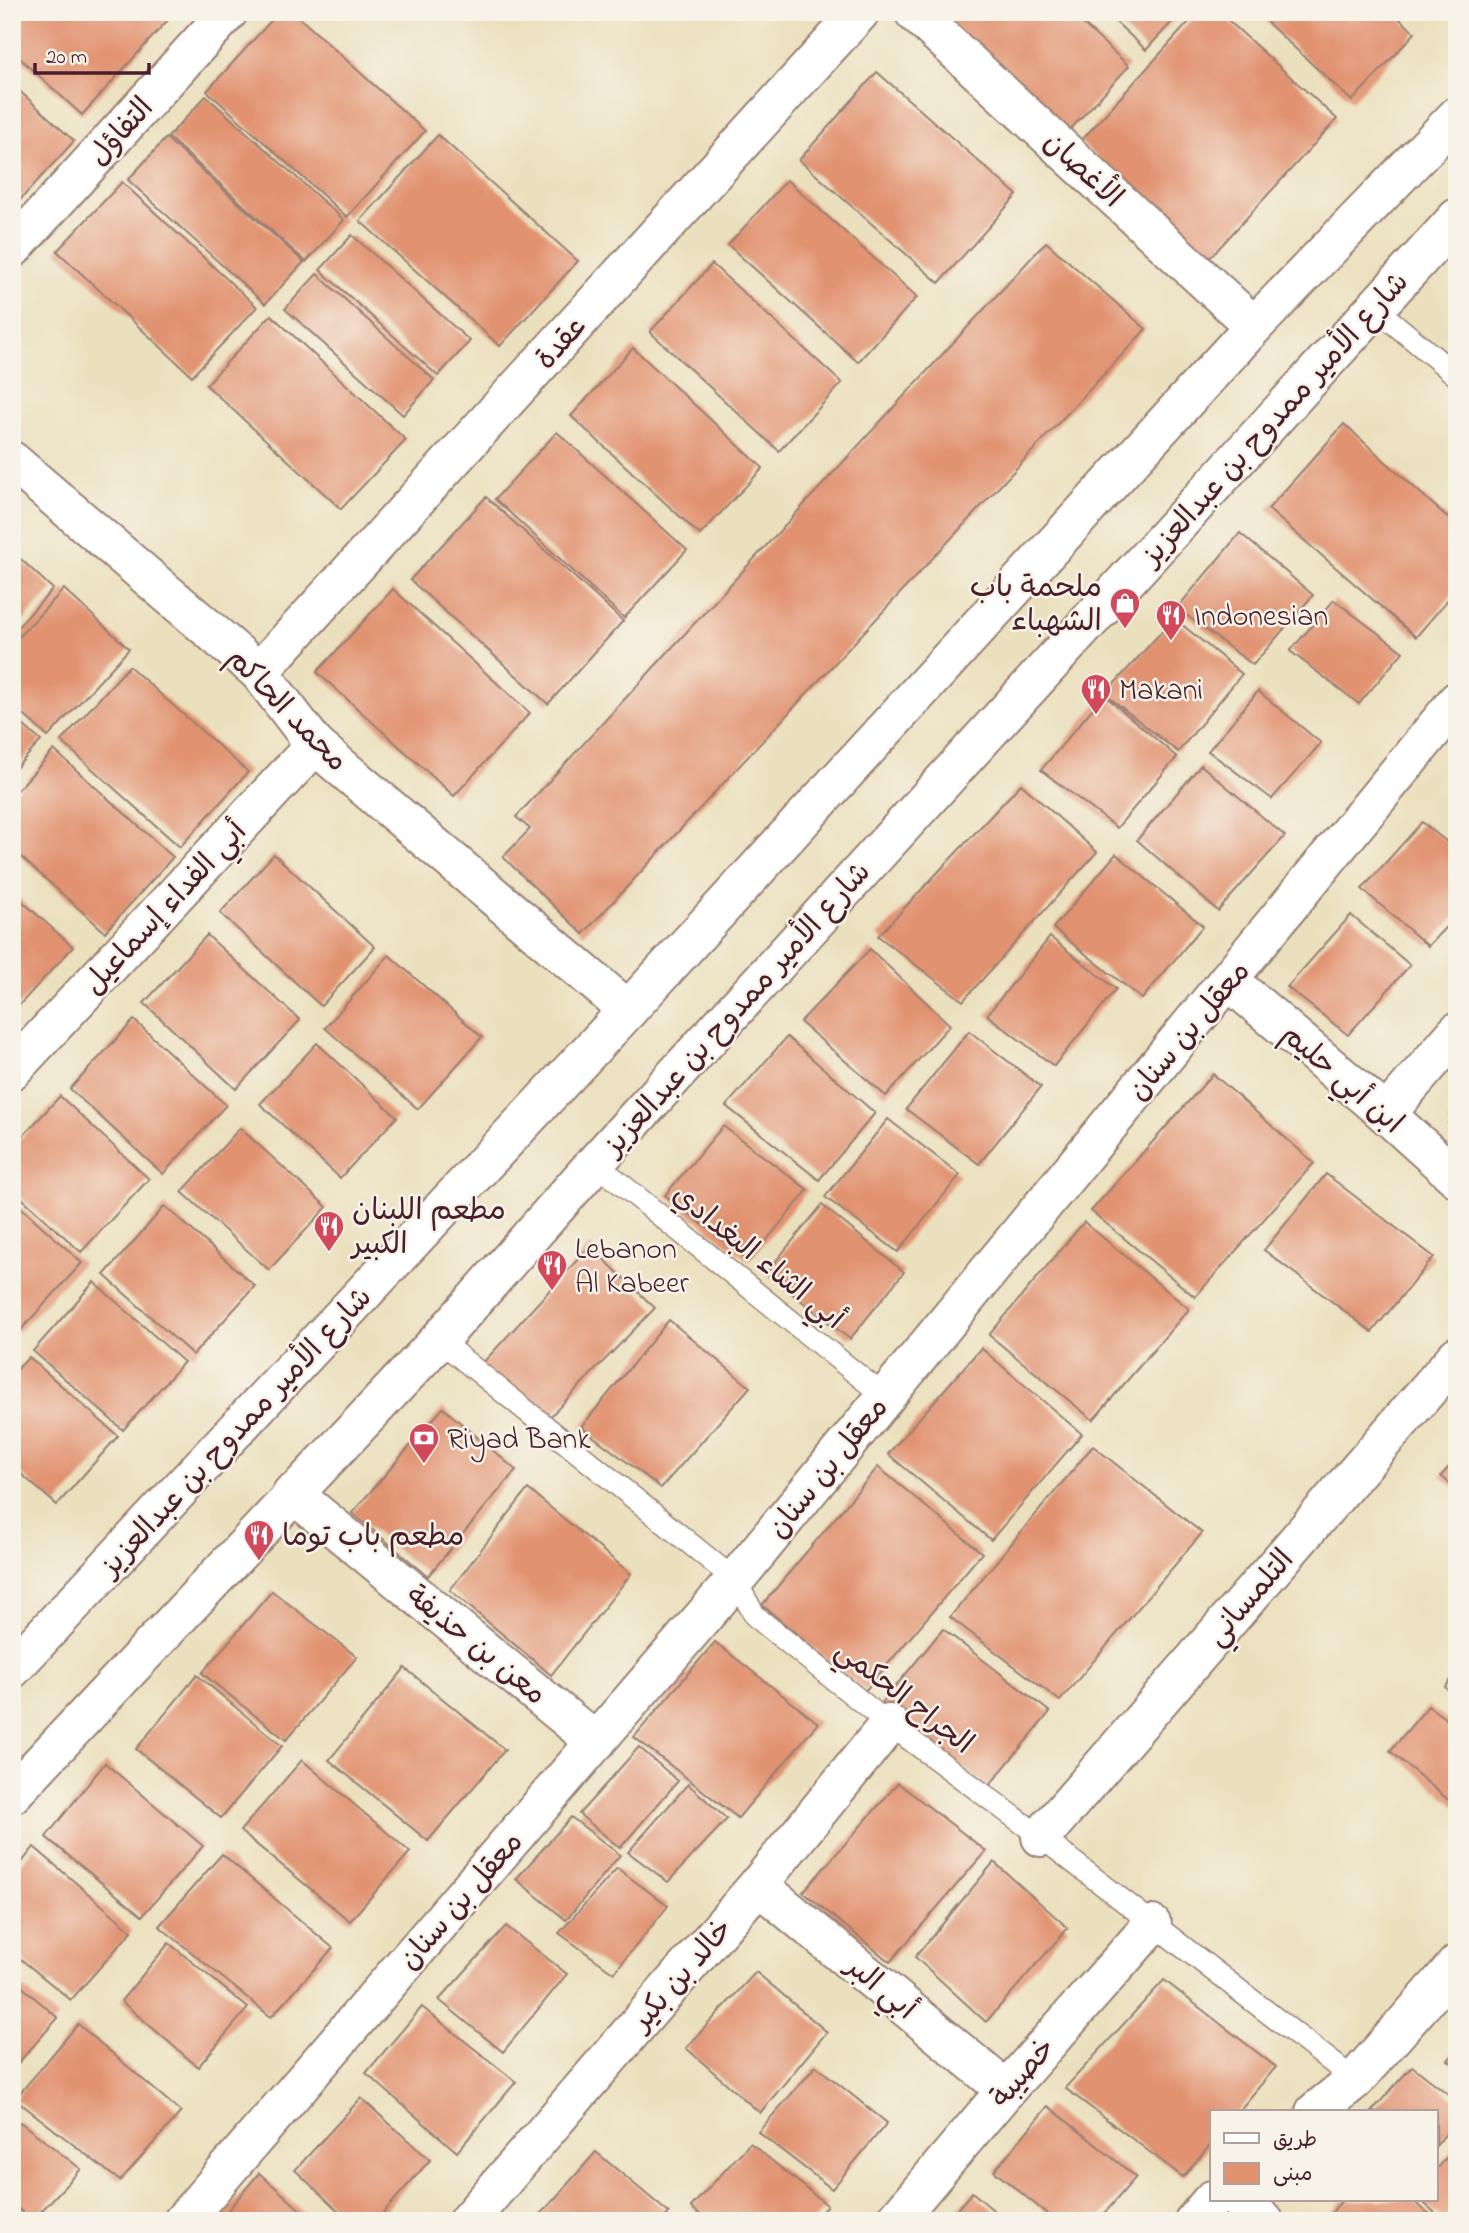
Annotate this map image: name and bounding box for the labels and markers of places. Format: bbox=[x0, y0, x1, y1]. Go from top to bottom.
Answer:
place label: ملحمة باب الشهباء bbox=[970, 567, 1102, 645]
shop icon: ملحمة باب الشهباء bbox=[1108, 586, 1142, 630]
place label: Indonesian bbox=[1194, 596, 1328, 640]
restaurant icon: Indonesian bbox=[1154, 598, 1188, 642]
place label: Makani bbox=[1119, 670, 1203, 714]
restaurant icon: Makani bbox=[1079, 672, 1113, 716]
place label: مطعم اللبنان الكبير bbox=[349, 1190, 506, 1268]
restaurant icon: مطعم اللبنان الكبير bbox=[312, 1209, 346, 1253]
place label: Lebanon Al Kabeer bbox=[575, 1229, 689, 1307]
restaurant icon: Lebanon Al Kabeer bbox=[535, 1248, 569, 1292]
place label: Riyad Bank bbox=[447, 1419, 591, 1463]
bank icon: Riyad Bank bbox=[407, 1421, 441, 1465]
place label: مطعم باب توما bbox=[282, 1516, 464, 1560]
restaurant icon: مطعم باب توما bbox=[242, 1518, 276, 1562]

